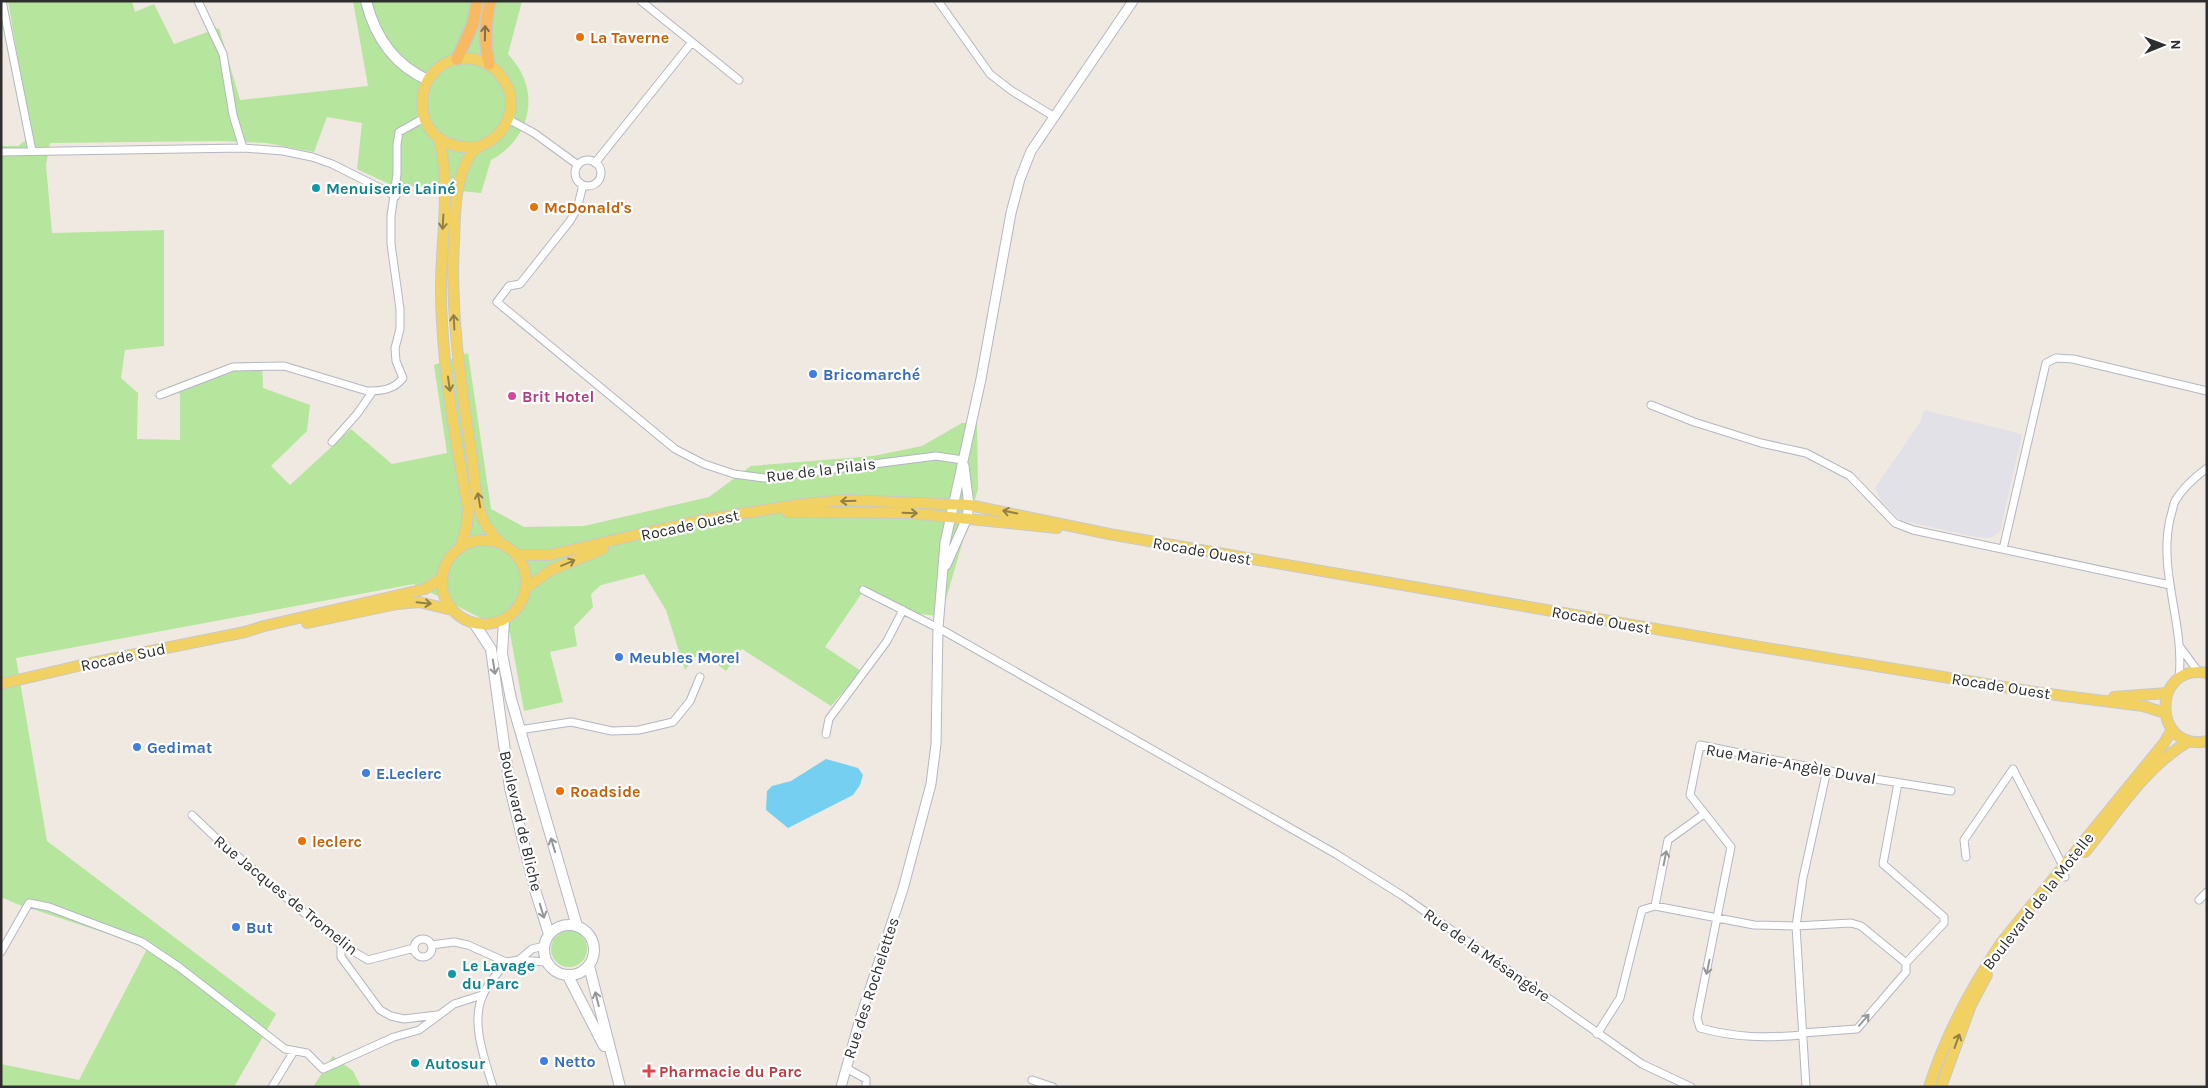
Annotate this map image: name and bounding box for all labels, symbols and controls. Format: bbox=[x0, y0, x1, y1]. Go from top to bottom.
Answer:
north arrow bbox=[2138, 20, 2188, 70]
one-way arrow bbox=[481, 25, 490, 41]
place label: La Taverne bbox=[590, 28, 669, 47]
marker: La Taverne bbox=[574, 31, 586, 43]
text: N bbox=[2167, 40, 2184, 50]
place label: Menuiserie Lainé bbox=[326, 179, 456, 198]
marker: Menuiserie Lainé bbox=[310, 182, 322, 194]
place label: McDonald's bbox=[544, 198, 632, 217]
marker: McDonald's bbox=[528, 201, 540, 213]
one-way arrow bbox=[438, 213, 447, 229]
one-way arrow bbox=[450, 314, 459, 330]
place label: Bricomarché bbox=[823, 365, 920, 384]
marker: Bricomarché bbox=[807, 368, 819, 380]
one-way arrow bbox=[444, 375, 454, 391]
place label: Brit Hotel bbox=[522, 387, 594, 406]
marker: Brit Hotel bbox=[506, 390, 518, 402]
street label: Rue de la Pilais bbox=[765, 454, 877, 486]
one-way arrow bbox=[473, 492, 483, 508]
one-way arrow bbox=[840, 496, 856, 505]
street label: Rocade Ouest bbox=[639, 505, 741, 545]
one-way arrow bbox=[1002, 507, 1018, 517]
one-way arrow bbox=[902, 508, 918, 518]
street label: Rocade Ouest bbox=[1151, 533, 1253, 569]
one-way arrow bbox=[560, 558, 575, 568]
one-way arrow bbox=[416, 598, 432, 608]
street label: Rocade Ouest bbox=[1550, 602, 1652, 638]
street label: Rocade Sud bbox=[79, 639, 167, 675]
place label: Meubles Morel bbox=[629, 648, 740, 667]
marker: Meubles Morel bbox=[613, 651, 625, 663]
one-way arrow bbox=[490, 658, 500, 674]
street label: Rocade Ouest bbox=[1950, 669, 2052, 703]
place label: Gedimat bbox=[147, 738, 212, 757]
street label: Rue Marie-Angèle Duval bbox=[1704, 740, 1878, 788]
marker: Gedimat bbox=[131, 741, 143, 753]
street label: Boulevard de Bliche bbox=[496, 749, 546, 893]
place label: E.Leclerc bbox=[376, 764, 442, 783]
marker: E.Leclerc bbox=[360, 767, 372, 779]
place label: Roadside bbox=[570, 782, 641, 801]
marker: Roadside bbox=[554, 785, 566, 797]
street label: Boulevard de la Motelle bbox=[1978, 828, 2098, 974]
street label: Rue Jacques de Tromelin bbox=[210, 831, 362, 959]
place label: leclerc bbox=[312, 832, 362, 851]
marker: leclerc bbox=[296, 835, 308, 847]
one-way arrow bbox=[548, 838, 558, 854]
one-way arrow bbox=[1660, 851, 1670, 867]
one-way arrow bbox=[538, 903, 548, 919]
street label: Rue de la Mésangère bbox=[1420, 904, 1554, 1006]
street label: Rue des Rochelettes bbox=[839, 915, 903, 1061]
place label: But bbox=[246, 918, 273, 937]
marker: But bbox=[230, 921, 242, 933]
place label: Le Lavage du Parc bbox=[462, 956, 535, 993]
one-way arrow bbox=[1703, 959, 1712, 975]
marker: Le Lavage du Parc bbox=[446, 968, 458, 980]
one-way arrow bbox=[592, 991, 601, 1007]
one-way arrow bbox=[1859, 1014, 1870, 1027]
one-way arrow bbox=[1953, 1033, 1962, 1049]
place label: Netto bbox=[554, 1052, 596, 1071]
place label: Autosur bbox=[425, 1054, 486, 1073]
marker: Netto bbox=[538, 1055, 550, 1067]
marker: Autosur bbox=[409, 1057, 421, 1069]
place label: Pharmacie du Parc bbox=[659, 1062, 802, 1081]
marker: Pharmacie du Parc bbox=[643, 1065, 655, 1077]

